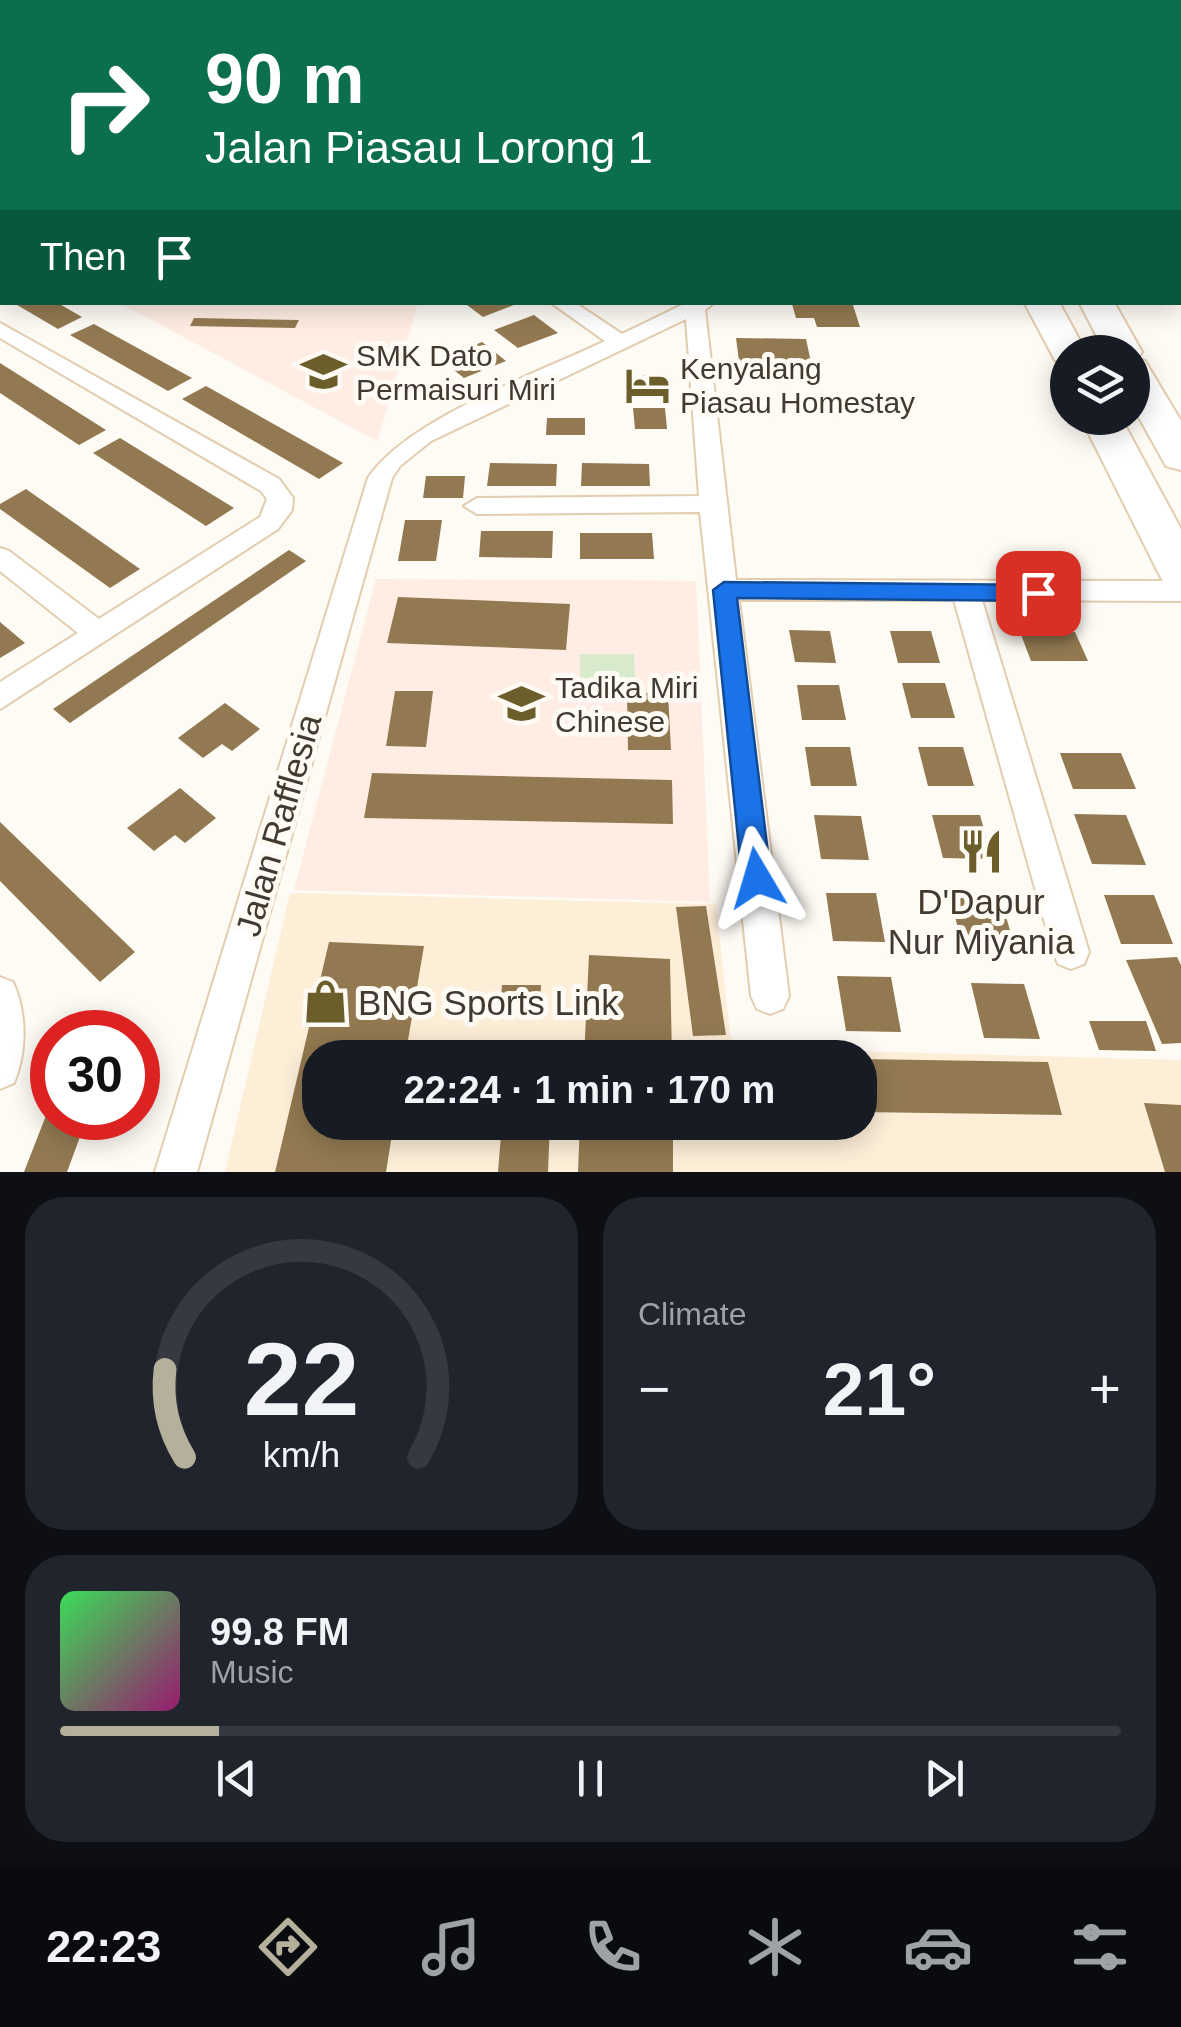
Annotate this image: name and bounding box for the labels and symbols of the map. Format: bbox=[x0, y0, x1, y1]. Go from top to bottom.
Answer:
place label: SMK Dato Permaisuri Miri bbox=[356, 339, 556, 406]
school or university icon: SMK Dato Permaisuri Miri bbox=[299, 348, 347, 396]
place label: Kenyalang Piasau Homestay bbox=[680, 352, 915, 419]
hotel icon: Kenyalang Piasau Homestay bbox=[623, 361, 671, 409]
pin bbox=[996, 551, 1081, 636]
place label: Tadika Miri Chinese bbox=[555, 671, 698, 738]
school or university icon: Tadika Miri Chinese bbox=[498, 680, 546, 728]
street label: Jalan Rafflesia bbox=[228, 709, 328, 940]
position arrow bbox=[705, 826, 809, 930]
restaurant icon: D'Dapur Nur Miyania bbox=[957, 827, 1005, 875]
place label: D'Dapur Nur Miyania bbox=[888, 882, 1075, 961]
shop icon: BNG Sports Link bbox=[301, 978, 349, 1026]
place label: BNG Sports Link bbox=[358, 983, 619, 1022]
speed limit sign: 30 bbox=[30, 1010, 160, 1140]

